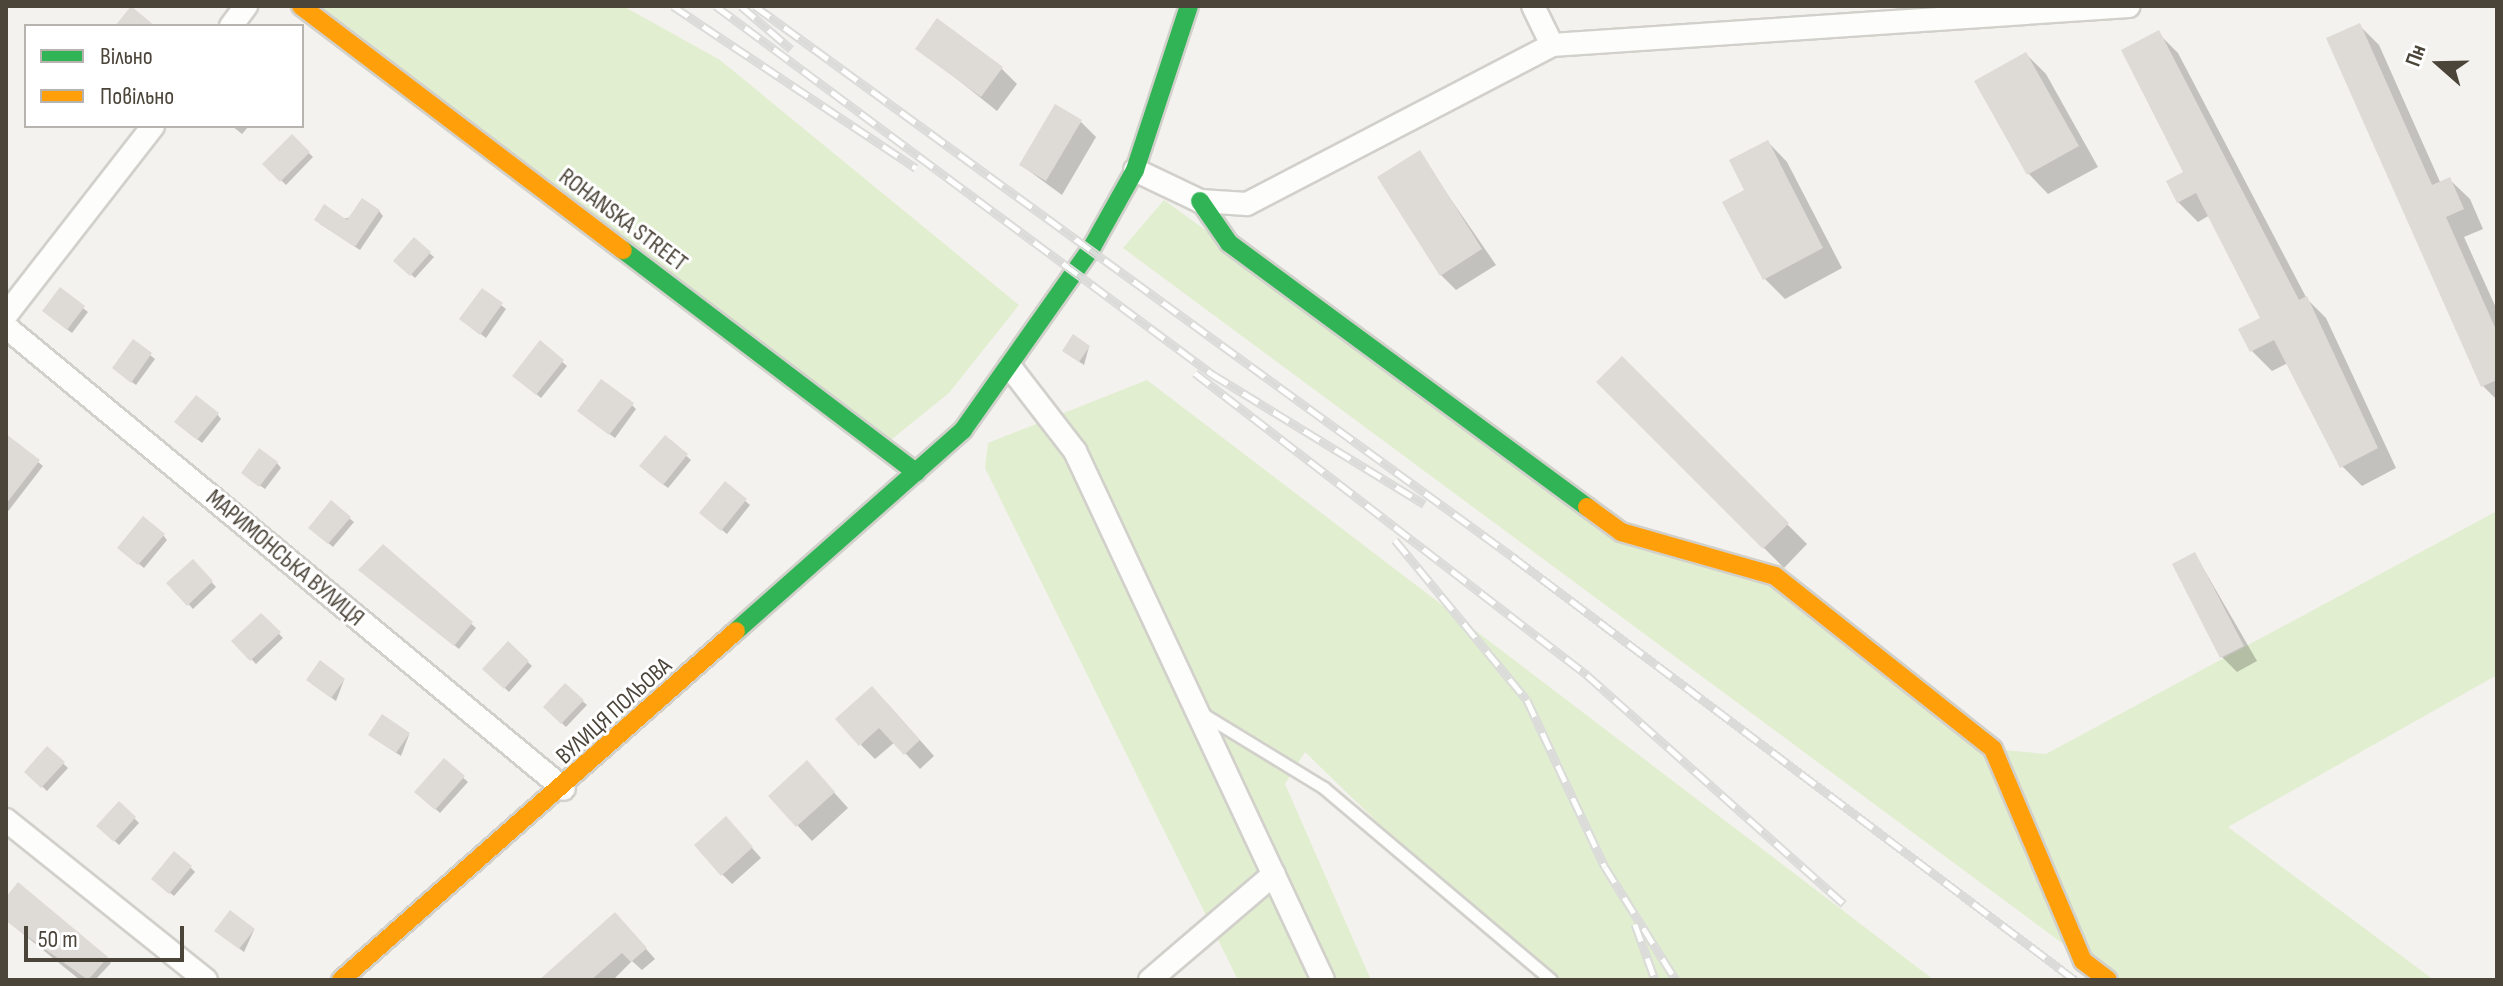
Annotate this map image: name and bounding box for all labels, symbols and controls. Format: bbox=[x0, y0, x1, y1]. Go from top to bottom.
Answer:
legend bbox=[24, 24, 304, 128]
north arrow bbox=[2399, 24, 2479, 104]
text: Пн bbox=[2400, 41, 2432, 70]
text: Вільно bbox=[100, 42, 153, 71]
text: Повільно bbox=[100, 82, 174, 111]
street label: ROHANSKA STREET bbox=[553, 162, 693, 278]
street label: МАРИМОНСЬКА ВУЛИЦЯ bbox=[200, 484, 370, 632]
street label: ВУЛИЦЯ ПОЛЬОВА bbox=[550, 652, 678, 770]
scale bar bbox=[28, 910, 188, 960]
text: 50 m bbox=[38, 925, 78, 954]

